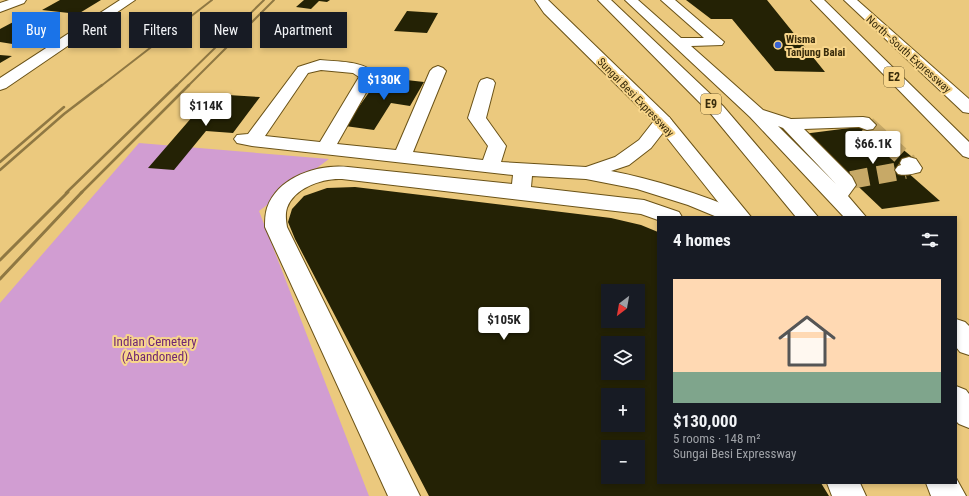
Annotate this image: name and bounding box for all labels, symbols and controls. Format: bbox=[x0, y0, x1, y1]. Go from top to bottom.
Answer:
chip: Buy bbox=[12, 12, 60, 48]
chip: Rent bbox=[68, 12, 121, 48]
chip: Filters bbox=[129, 12, 192, 48]
chip: New bbox=[200, 12, 252, 48]
chip: Apartment bbox=[260, 12, 347, 48]
street label: North–South Expressway bbox=[864, 13, 954, 96]
place label: Wisma Tanjung Balai bbox=[786, 33, 846, 59]
marker: Wisma Tanjung Balai bbox=[773, 40, 783, 50]
street label: Sungai Besi Expressway bbox=[595, 55, 677, 140]
pin: $130K bbox=[356, 67, 412, 101]
road number: E2 bbox=[884, 67, 904, 87]
text: $130K bbox=[367, 72, 401, 87]
pin: $114K bbox=[178, 93, 234, 127]
road number: E9 bbox=[701, 94, 721, 114]
text: $114K bbox=[189, 98, 223, 113]
pin: $66.1K bbox=[840, 131, 906, 165]
text: $66.1K bbox=[854, 136, 892, 151]
icon: filters bbox=[919, 229, 941, 251]
text: 4 homes bbox=[673, 230, 731, 250]
north arrow bbox=[601, 284, 645, 328]
map controls bbox=[601, 284, 645, 484]
icon: home bbox=[771, 305, 843, 377]
pin: $105K bbox=[476, 307, 532, 341]
text: $105K bbox=[487, 312, 521, 327]
park label: Indian Cemetery (Abandoned) bbox=[113, 334, 197, 364]
button: layers bbox=[601, 336, 645, 380]
button: + bbox=[601, 388, 645, 432]
text: $130,000 bbox=[673, 411, 737, 431]
text: 5 rooms · 148 m² bbox=[673, 431, 760, 446]
button: − bbox=[601, 440, 645, 484]
text: Sungai Besi Expressway bbox=[673, 446, 796, 461]

